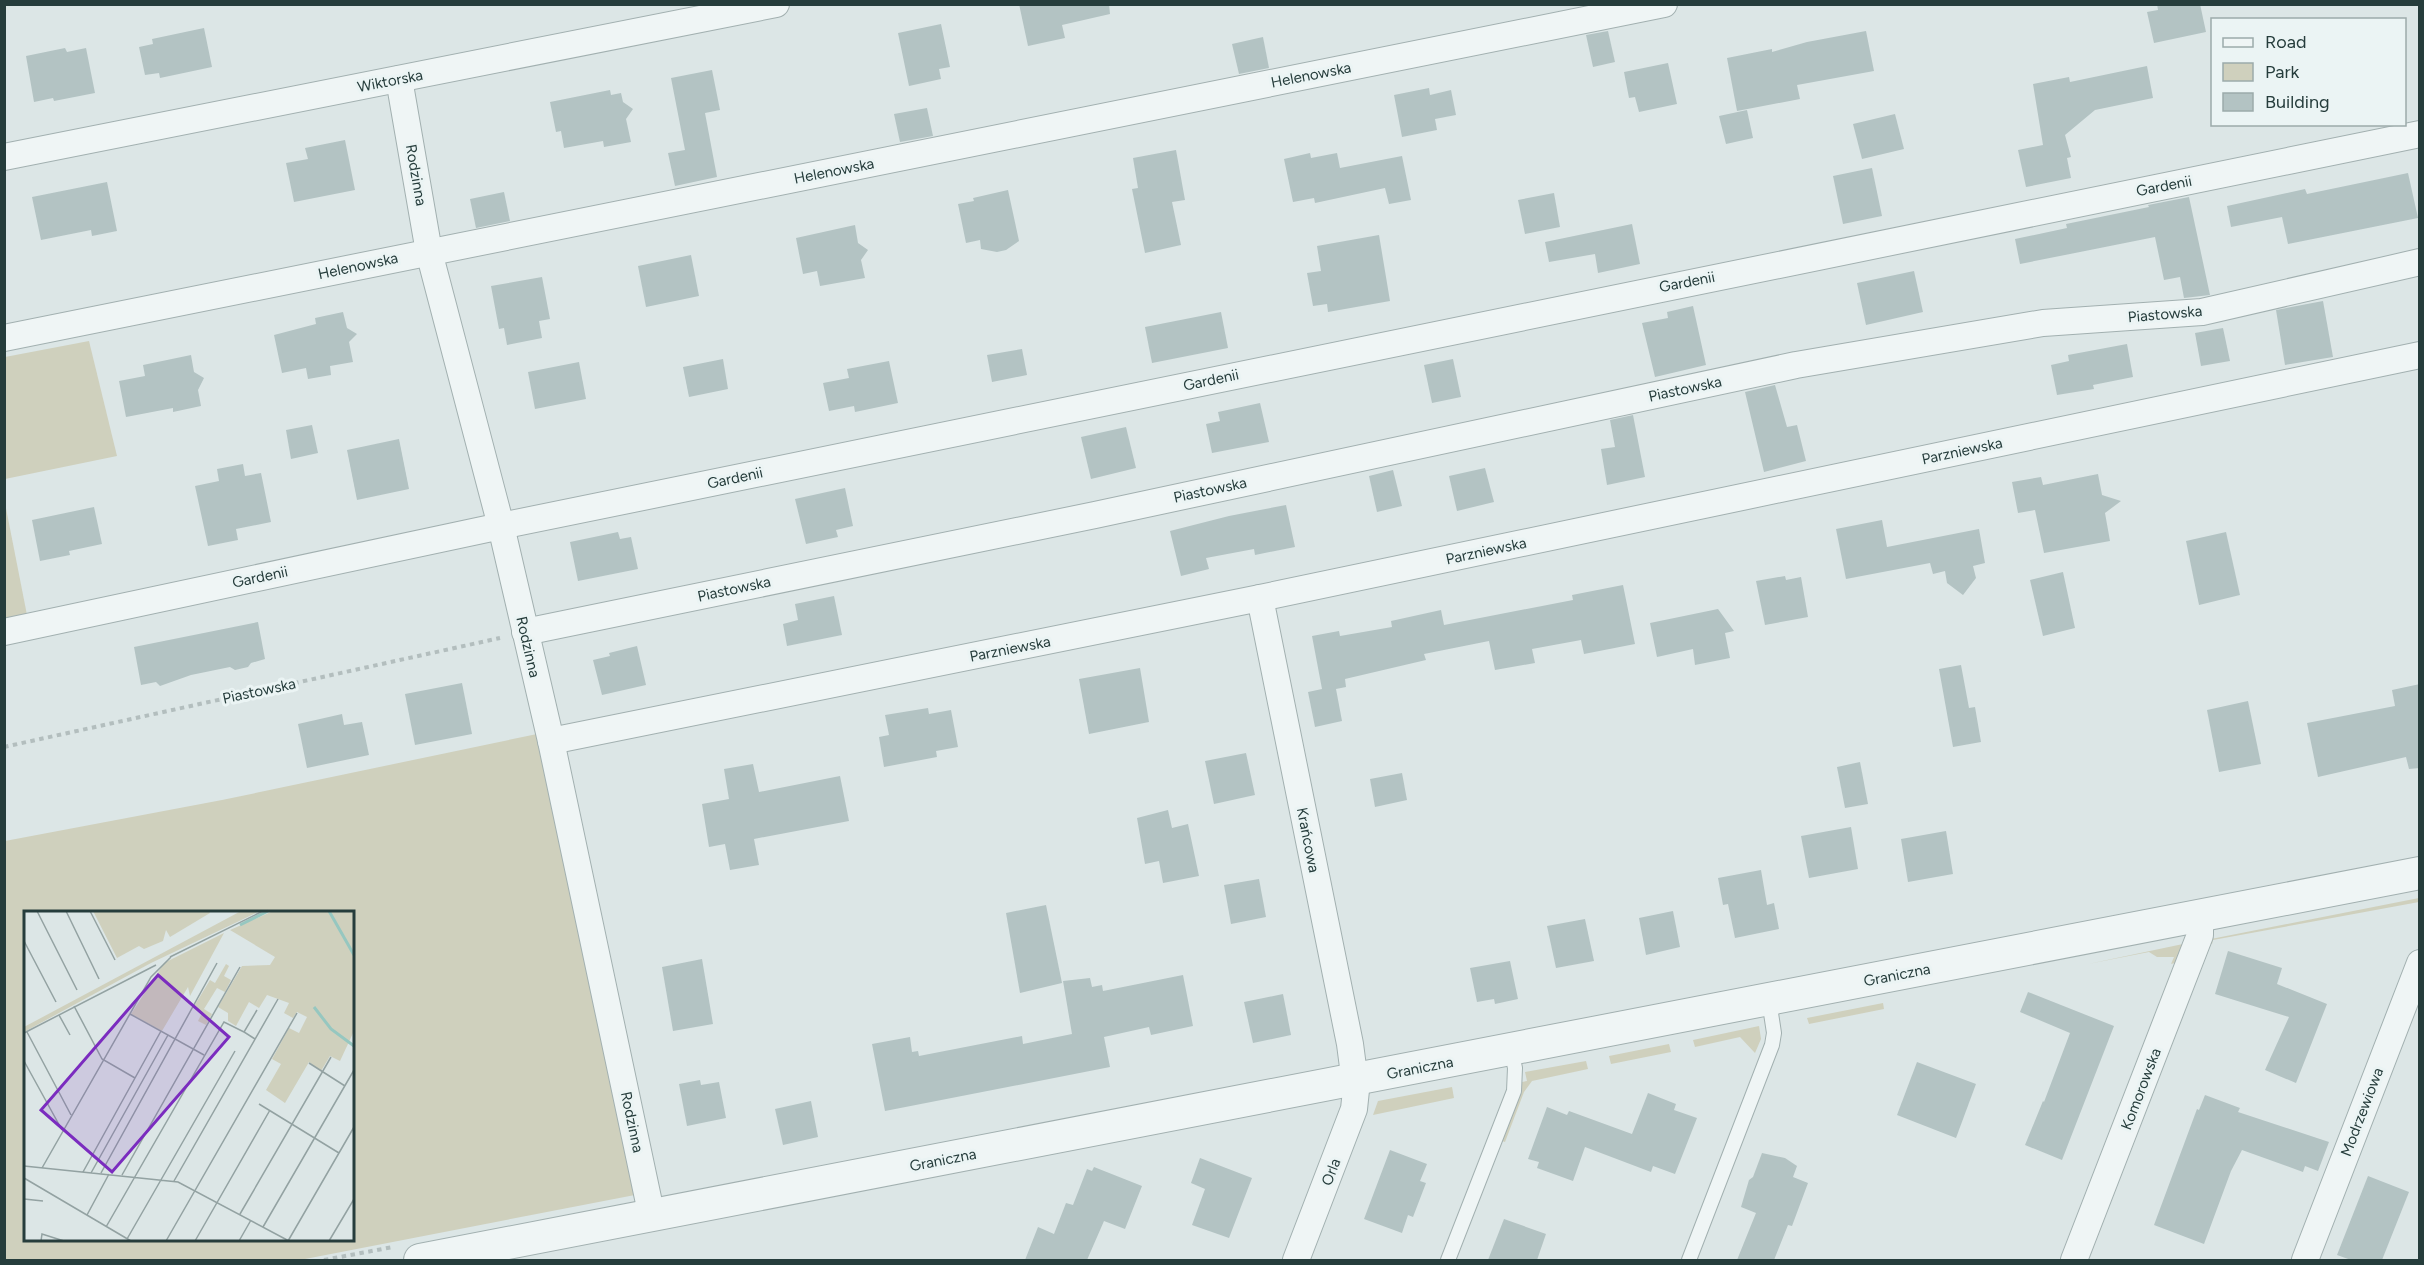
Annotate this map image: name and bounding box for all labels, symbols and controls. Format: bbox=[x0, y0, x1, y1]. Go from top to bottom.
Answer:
legend bbox=[2211, 18, 2406, 126]
text: Road bbox=[2265, 31, 2306, 53]
street label: Helenowska bbox=[1269, 58, 1353, 92]
text: Park bbox=[2265, 61, 2300, 83]
street label: Wiktorska bbox=[356, 66, 424, 96]
text: Building bbox=[2265, 91, 2330, 113]
street label: Rodzinna bbox=[402, 143, 430, 207]
street label: Helenowska bbox=[792, 154, 876, 188]
street label: Gardenii bbox=[2135, 172, 2193, 200]
street label: Helenowska bbox=[316, 249, 400, 283]
street label: Gardenii bbox=[1658, 268, 1716, 296]
street label: Piastowska bbox=[2127, 302, 2203, 326]
street label: Gardenii bbox=[1182, 365, 1240, 395]
street label: Piastowska bbox=[1647, 372, 1723, 406]
street label: Parzniewska bbox=[1920, 434, 2004, 468]
street label: Gardenii bbox=[706, 463, 764, 493]
street label: Piastowska bbox=[1172, 473, 1248, 507]
street label: Parzniewska bbox=[1444, 534, 1528, 568]
street label: Gardenii bbox=[231, 562, 289, 592]
street label: Piastowska bbox=[696, 572, 772, 606]
street label: Rodzinna bbox=[512, 615, 544, 679]
street label: Parzniewska bbox=[968, 632, 1052, 666]
street label: Piastowska bbox=[221, 674, 297, 708]
street label: Krańcowa bbox=[1293, 806, 1323, 874]
inset map bbox=[24, 911, 354, 1241]
street label: Graniczna bbox=[1862, 960, 1932, 990]
street label: Komorowska bbox=[2117, 1045, 2165, 1133]
street label: Graniczna bbox=[1385, 1053, 1455, 1083]
street label: Modrzewiowa bbox=[2337, 1065, 2387, 1159]
street label: Rodzinna bbox=[617, 1090, 647, 1154]
street label: Graniczna bbox=[908, 1145, 978, 1175]
street label: Orla bbox=[1318, 1156, 1344, 1188]

